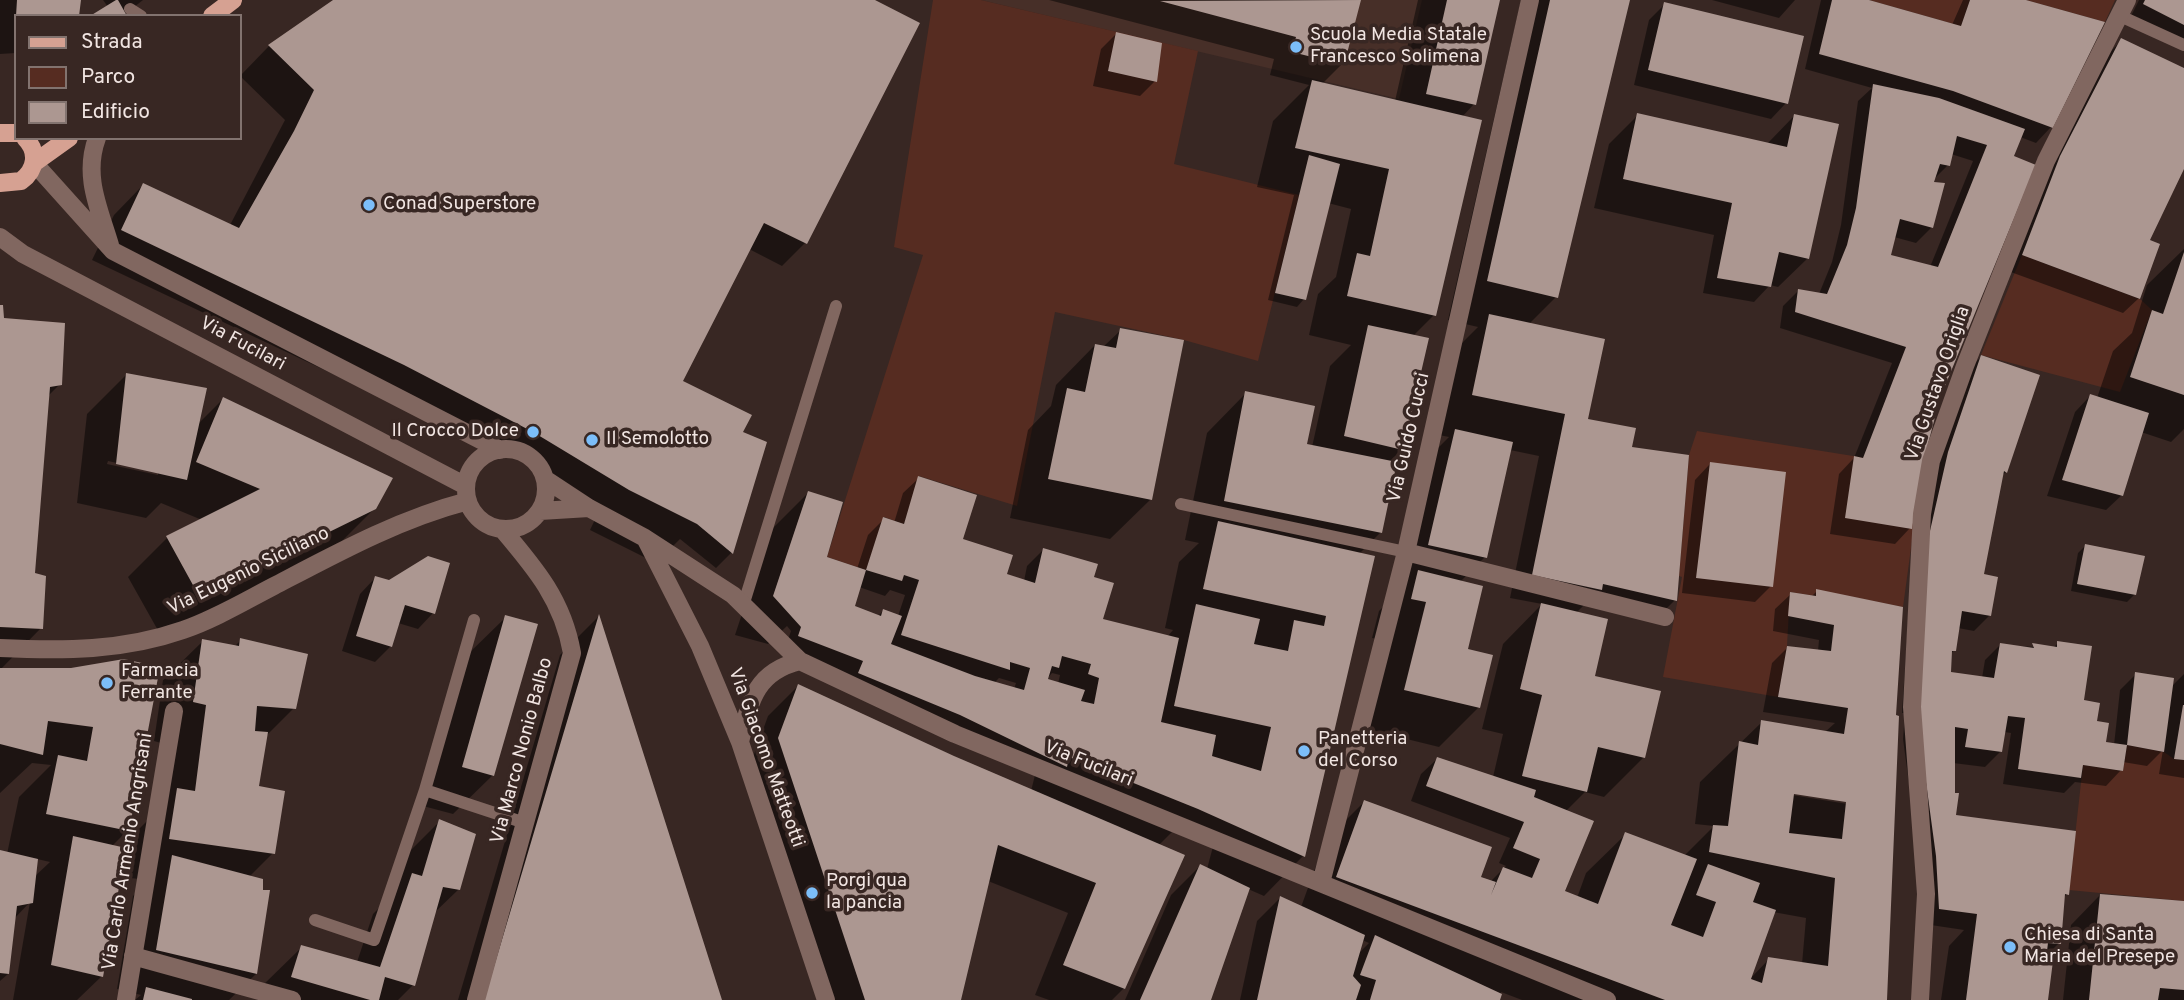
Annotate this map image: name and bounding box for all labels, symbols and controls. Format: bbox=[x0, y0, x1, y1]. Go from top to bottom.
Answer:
legend bbox=[14, 14, 242, 140]
place label: Scuola Media Statale Francesco Solimena bbox=[1310, 25, 1487, 69]
text: Strada bbox=[81, 29, 142, 56]
marker: Scuola Media Statale Francesco Solimena bbox=[1288, 39, 1304, 55]
text: Parco bbox=[81, 64, 135, 91]
text: Edificio bbox=[81, 99, 150, 126]
place label: Conad Superstore bbox=[383, 194, 536, 216]
marker: Conad Superstore bbox=[361, 197, 377, 213]
street label: Via Gustavo Origlia bbox=[1902, 304, 1976, 464]
street label: Via Fucilari bbox=[195, 313, 289, 377]
street label: Via Guido Cucci bbox=[1384, 371, 1436, 505]
place label: Il Crocco Dolce bbox=[391, 421, 519, 443]
marker: Il Crocco Dolce bbox=[525, 424, 541, 440]
place label: Il Semolotto bbox=[606, 429, 709, 451]
marker: Il Semolotto bbox=[584, 432, 600, 448]
street label: Via Eugenio Siciliano bbox=[164, 523, 334, 621]
street label: Via Marco Nonio Balbo bbox=[487, 655, 559, 847]
place label: Farmacia Ferrante bbox=[121, 661, 198, 705]
street label: Via Giacomo Matteotti bbox=[722, 665, 808, 851]
marker: Farmacia Ferrante bbox=[99, 675, 115, 691]
place label: Panetteria del Corso bbox=[1318, 729, 1407, 773]
street label: Via Carlo Armenio Angrisani bbox=[99, 731, 159, 973]
street label: Via Fucilari bbox=[1040, 737, 1136, 793]
marker: Panetteria del Corso bbox=[1296, 743, 1312, 759]
place label: Porgi qua la pancia bbox=[826, 871, 907, 915]
marker: Porgi qua la pancia bbox=[804, 885, 820, 901]
place label: Chiesa di Santa Maria del Presepe bbox=[2024, 925, 2175, 969]
marker: Chiesa di Santa Maria del Presepe bbox=[2002, 939, 2018, 955]

